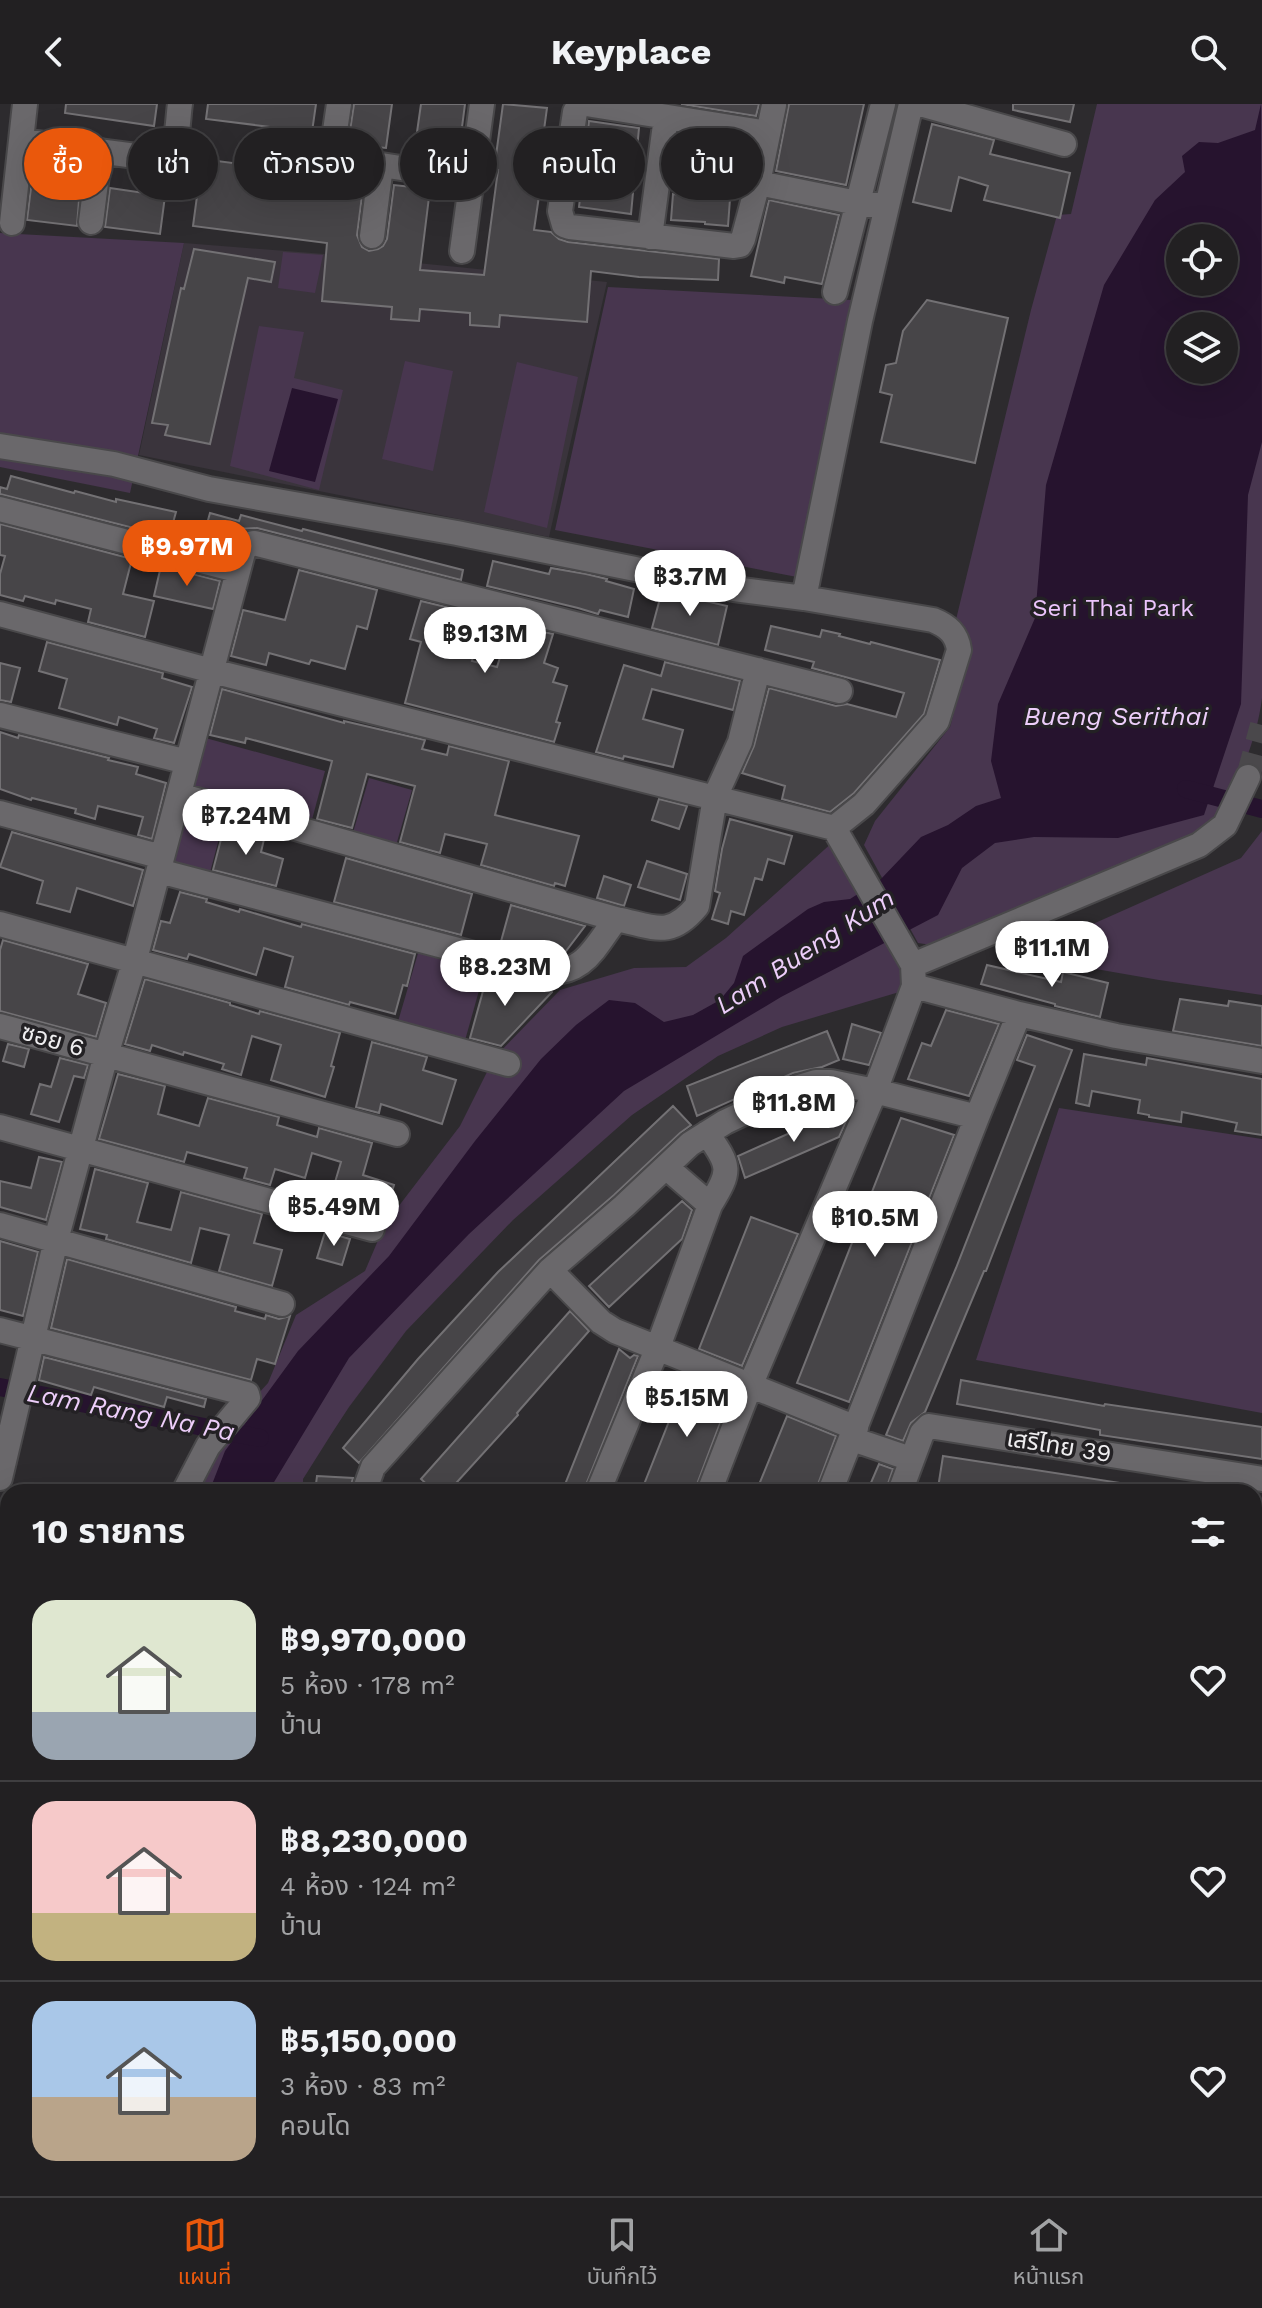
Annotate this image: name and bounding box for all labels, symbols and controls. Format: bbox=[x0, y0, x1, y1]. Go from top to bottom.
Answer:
icon: back bbox=[32, 30, 76, 74]
icon: search bbox=[1186, 30, 1230, 74]
text: Keyplace bbox=[551, 31, 711, 73]
chip: ซื้อ bbox=[24, 128, 112, 200]
chip: เช่า bbox=[128, 128, 218, 200]
chip: ตัวกรอง bbox=[234, 128, 384, 200]
chip: ใหม่ bbox=[400, 128, 497, 200]
chip: คอนโด bbox=[513, 128, 645, 200]
chip: บ้าน bbox=[661, 128, 763, 200]
map controls bbox=[1166, 224, 1238, 384]
button: locate bbox=[1166, 224, 1238, 296]
button: layers bbox=[1166, 312, 1238, 384]
pin: ฿9.97M bbox=[122, 520, 252, 588]
text: ฿9.97M bbox=[140, 531, 234, 561]
pin: ฿3.7M bbox=[634, 550, 746, 618]
text: ฿3.7M bbox=[653, 561, 727, 591]
park label: Seri Thai Park bbox=[1032, 594, 1194, 622]
pin: ฿9.13M bbox=[420, 607, 550, 675]
text: ฿9.13M bbox=[442, 618, 528, 648]
water label: Bueng Serithai bbox=[1024, 701, 1209, 731]
pin: ฿7.24M bbox=[181, 789, 311, 857]
text: ฿7.24M bbox=[201, 800, 292, 830]
water label: Lam Bueng Kum bbox=[710, 882, 900, 1020]
pin: ฿11.1M bbox=[987, 921, 1117, 989]
text: ฿11.1M bbox=[1013, 932, 1091, 962]
pin: ฿8.23M bbox=[440, 940, 570, 1008]
text: ฿8.23M bbox=[458, 951, 552, 981]
street label: ซอย 6 bbox=[18, 1018, 88, 1062]
pin: ฿11.8M bbox=[729, 1076, 859, 1144]
text: ฿11.8M bbox=[751, 1087, 837, 1117]
pin: ฿5.49M bbox=[269, 1180, 399, 1248]
text: ฿5.49M bbox=[287, 1191, 381, 1221]
pin: ฿10.5M bbox=[810, 1191, 940, 1259]
text: ฿10.5M bbox=[830, 1202, 920, 1232]
pin: ฿5.15M bbox=[622, 1371, 752, 1439]
water label: Lam Rang Na Pa bbox=[25, 1377, 237, 1447]
text: ฿5.15M bbox=[644, 1382, 730, 1412]
street label: เสรีไทย 39 bbox=[1005, 1424, 1113, 1468]
icon: filters bbox=[1186, 1510, 1230, 1554]
text: 10 รายการ bbox=[32, 1511, 185, 1551]
text: ฿9,970,000 bbox=[280, 1619, 467, 1659]
icon: home bbox=[96, 1632, 192, 1728]
icon: heart bbox=[1186, 1658, 1230, 1702]
text: 5 ห้อง · 178 m² bbox=[280, 1670, 455, 1700]
text: บ้าน bbox=[280, 1710, 322, 1740]
text: ฿8,230,000 bbox=[280, 1820, 468, 1860]
icon: home bbox=[96, 1833, 192, 1929]
icon: heart bbox=[1186, 1859, 1230, 1903]
text: 4 ห้อง · 124 m² bbox=[280, 1871, 456, 1901]
text: บ้าน bbox=[280, 1911, 322, 1941]
text: ฿5,150,000 bbox=[280, 2020, 457, 2060]
icon: home bbox=[96, 2033, 192, 2129]
icon: heart bbox=[1186, 2059, 1230, 2103]
text: 3 ห้อง · 83 m² bbox=[280, 2071, 446, 2101]
text: คอนโด bbox=[280, 2111, 351, 2141]
tab: แผนที่ bbox=[178, 2213, 231, 2294]
tab: บันทึกไว้ bbox=[587, 2213, 657, 2294]
tab: หน้าแรก bbox=[1013, 2213, 1084, 2294]

